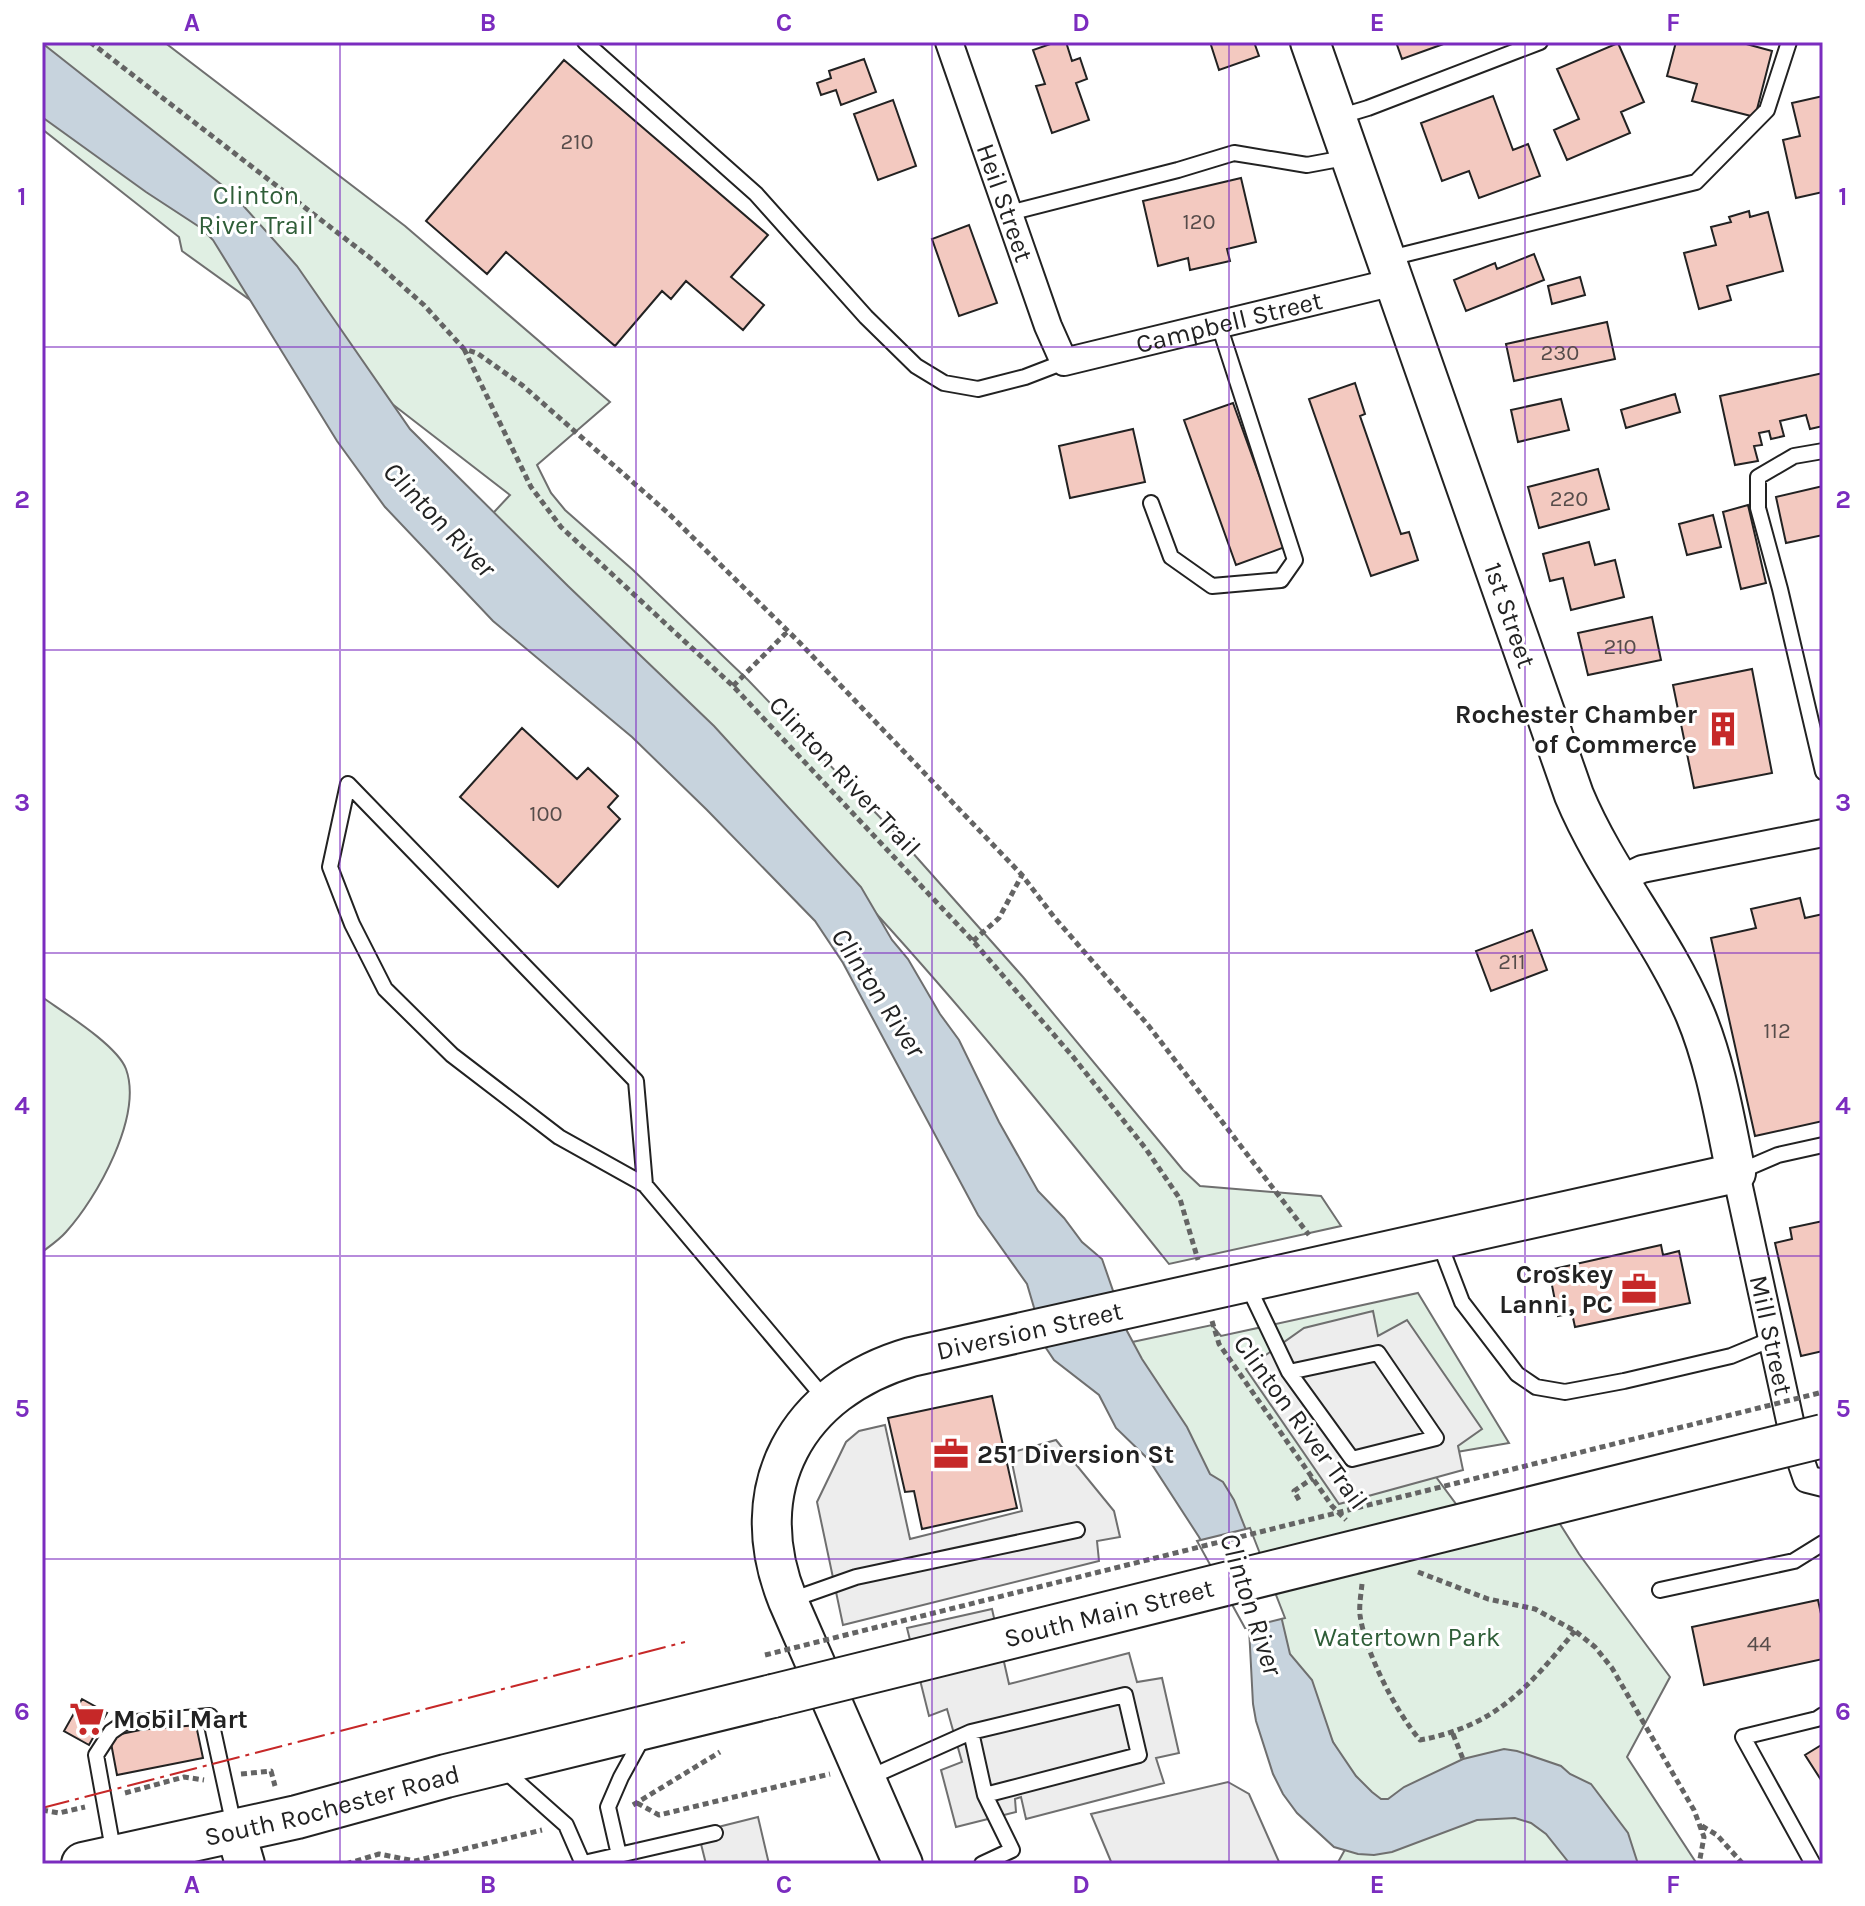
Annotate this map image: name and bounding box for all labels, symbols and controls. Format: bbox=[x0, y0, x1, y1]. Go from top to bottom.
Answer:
text: A bbox=[184, 7, 200, 38]
text: B bbox=[480, 7, 496, 38]
text: C bbox=[776, 7, 792, 38]
text: D bbox=[1072, 7, 1090, 38]
text: E bbox=[1369, 7, 1385, 38]
text: F bbox=[1666, 7, 1680, 38]
house number: 210 bbox=[560, 129, 594, 155]
street label: Heil Street bbox=[970, 139, 1039, 266]
park label: Clinton River Trail bbox=[198, 180, 314, 241]
text: 1 bbox=[17, 181, 27, 212]
text: 1 bbox=[1838, 181, 1848, 212]
house number: 120 bbox=[1182, 209, 1216, 235]
street label: Campbell Street bbox=[1133, 285, 1326, 360]
house number: 230 bbox=[1541, 340, 1579, 366]
water label: Clinton River bbox=[376, 455, 504, 585]
text: 2 bbox=[14, 484, 30, 515]
text: 2 bbox=[1835, 484, 1851, 515]
house number: 220 bbox=[1550, 486, 1588, 512]
street label: 1st Street bbox=[1477, 558, 1542, 672]
house number: 210 bbox=[1603, 634, 1637, 660]
street label: Clinton River Trail bbox=[762, 690, 927, 863]
place label: Rochester Chamber of Commerce bbox=[1455, 699, 1698, 760]
building icon: Rochester Chamber of Commerce bbox=[1704, 710, 1742, 748]
text: 3 bbox=[14, 787, 30, 818]
text: 3 bbox=[1835, 787, 1851, 818]
house number: 100 bbox=[529, 801, 563, 827]
water label: Clinton River bbox=[824, 921, 933, 1064]
house number: 211 bbox=[1498, 949, 1526, 975]
house number: 112 bbox=[1763, 1018, 1791, 1044]
text: 4 bbox=[14, 1090, 30, 1121]
text: 4 bbox=[1835, 1090, 1851, 1121]
place label: Croskey Lanni, PC bbox=[1499, 1259, 1613, 1320]
office icon: Croskey Lanni, PC bbox=[1620, 1270, 1658, 1308]
street label: Mill Street bbox=[1743, 1272, 1799, 1398]
street label: Diversion Street bbox=[934, 1295, 1126, 1367]
street label: Clinton River Trail bbox=[1227, 1329, 1374, 1516]
text: 5 bbox=[14, 1393, 30, 1424]
text: 5 bbox=[1835, 1393, 1851, 1424]
office icon: 251 Diversion St bbox=[932, 1435, 970, 1473]
place label: 251 Diversion St bbox=[977, 1439, 1174, 1470]
water label: Clinton River bbox=[1213, 1529, 1290, 1681]
street label: South Main Street bbox=[1001, 1572, 1217, 1654]
park label: Watertown Park bbox=[1314, 1622, 1500, 1653]
house number: 44 bbox=[1747, 1631, 1771, 1657]
text: 6 bbox=[14, 1696, 30, 1727]
text: 6 bbox=[1835, 1696, 1851, 1727]
supermarket icon: Mobil Mart bbox=[68, 1700, 106, 1738]
place label: Mobil Mart bbox=[113, 1704, 248, 1735]
street label: South Rochester Road bbox=[202, 1758, 463, 1853]
text: A bbox=[184, 1869, 200, 1900]
text: B bbox=[480, 1869, 496, 1900]
text: C bbox=[776, 1869, 792, 1900]
text: D bbox=[1072, 1869, 1090, 1900]
text: E bbox=[1369, 1869, 1385, 1900]
text: F bbox=[1666, 1869, 1680, 1900]

